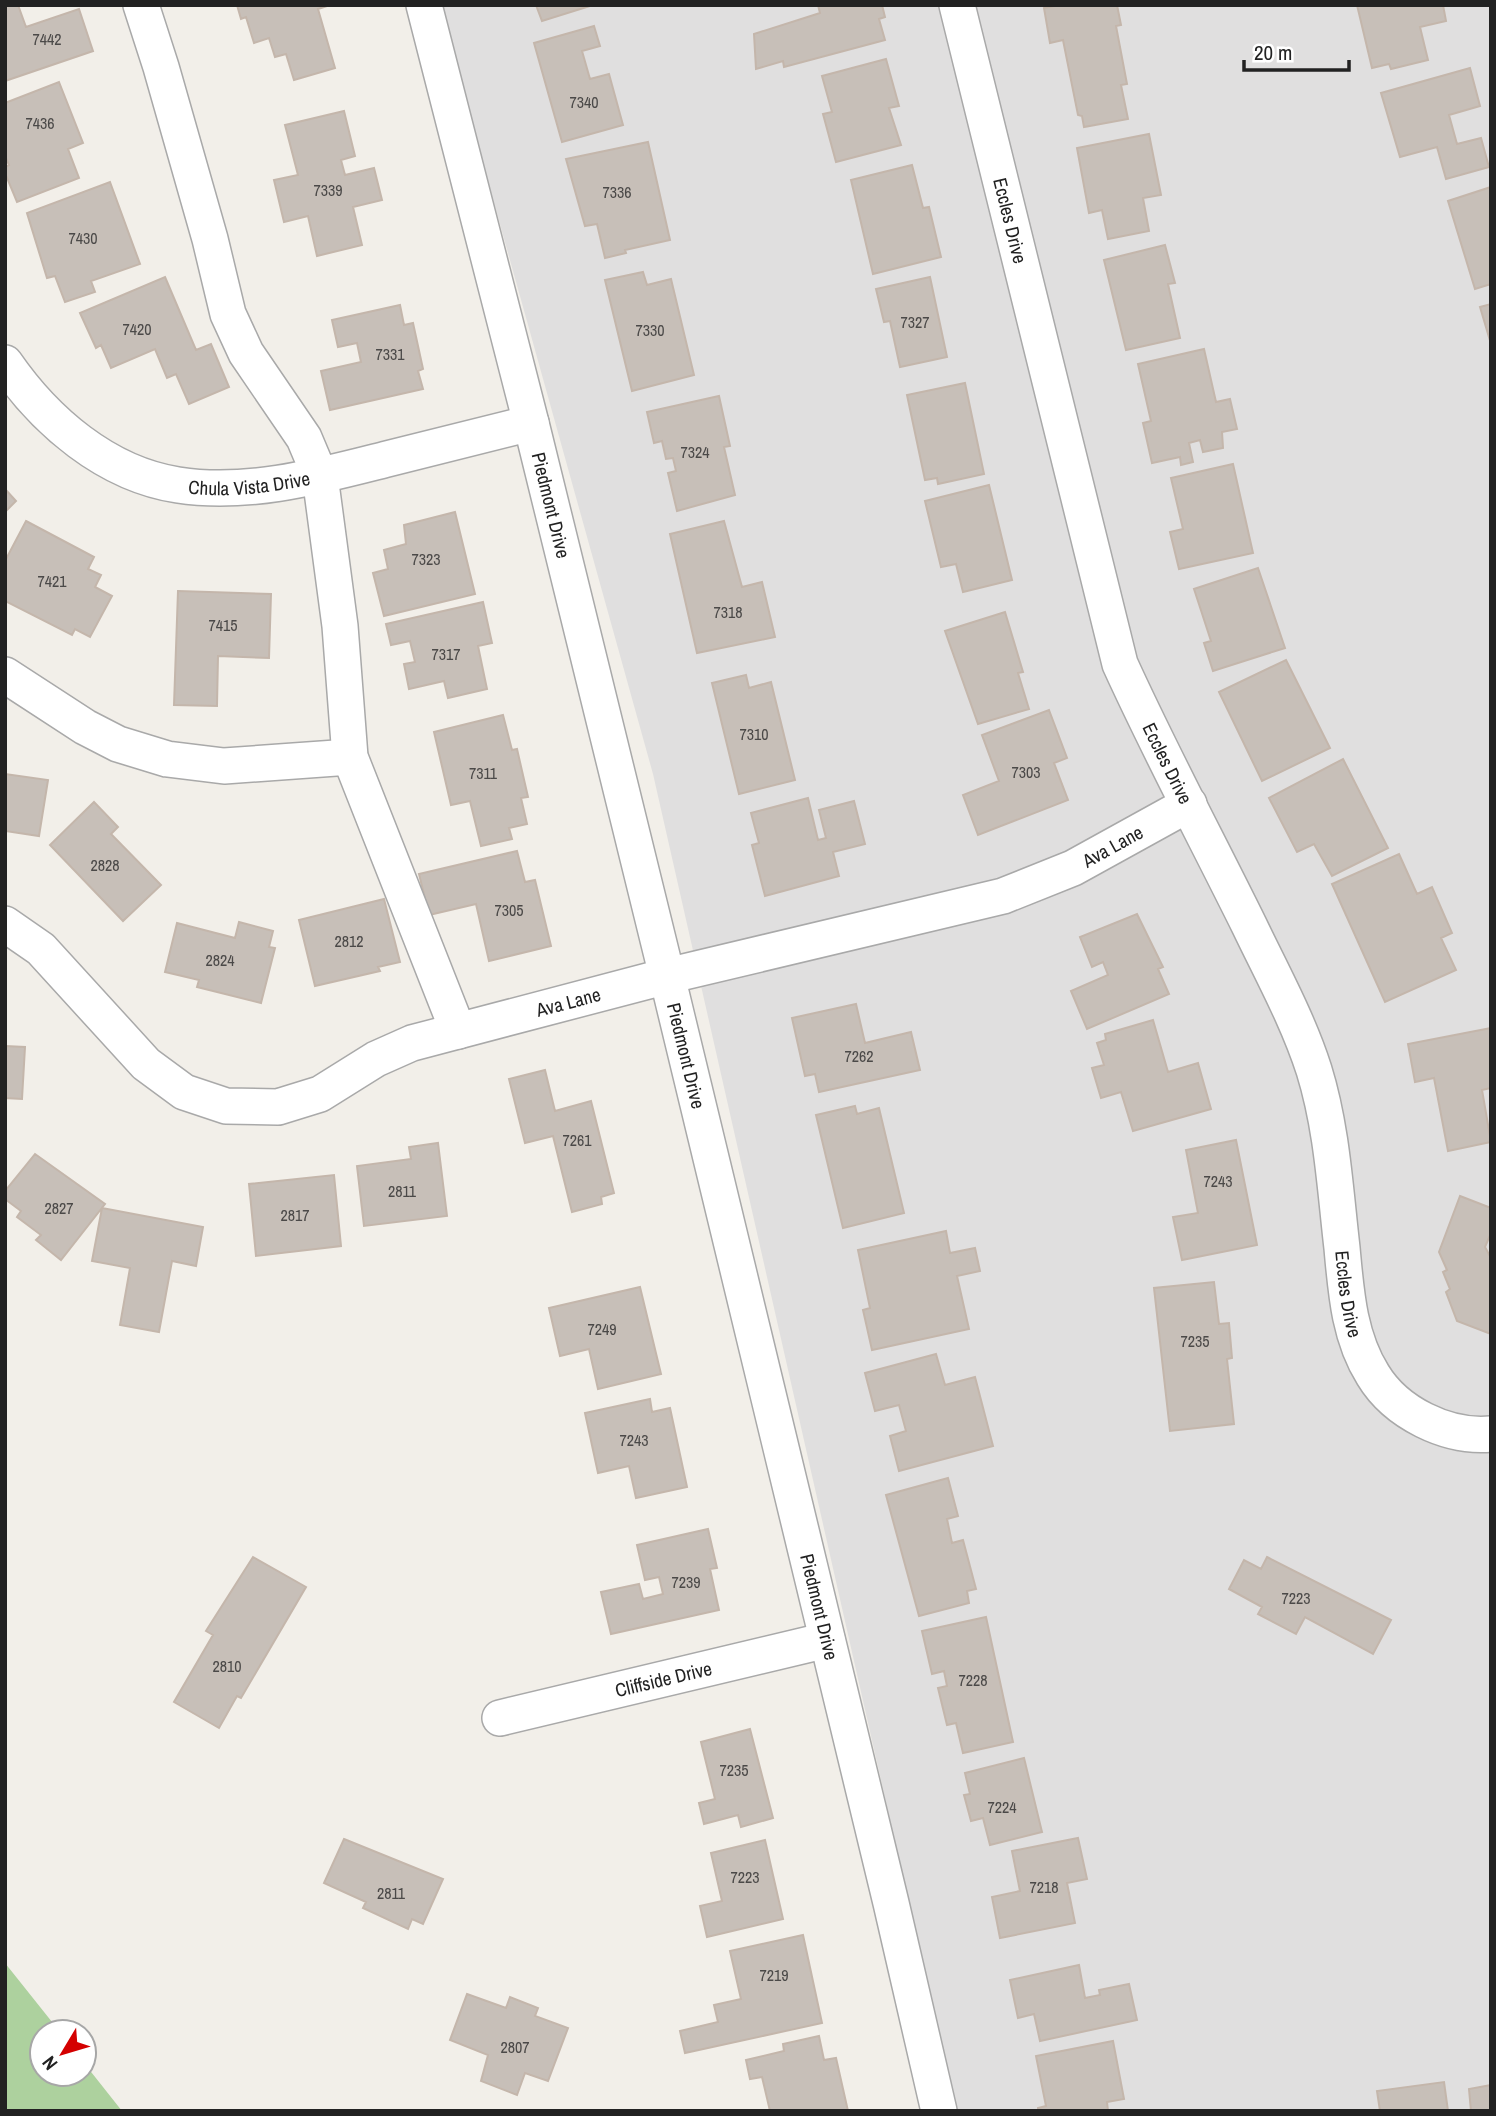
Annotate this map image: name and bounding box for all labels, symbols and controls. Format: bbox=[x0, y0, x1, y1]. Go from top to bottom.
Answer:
house number: 7442 bbox=[32, 28, 62, 50]
scale bar bbox=[1244, 28, 1349, 72]
text: 20 m bbox=[1254, 38, 1292, 67]
house number: 7340 bbox=[569, 91, 599, 113]
house number: 7436 bbox=[25, 112, 55, 134]
street label: Eccles Drive bbox=[987, 175, 1033, 266]
house number: 7339 bbox=[313, 179, 343, 201]
house number: 7336 bbox=[602, 181, 632, 203]
house number: 7430 bbox=[68, 227, 98, 249]
house number: 7327 bbox=[900, 311, 930, 333]
house number: 7420 bbox=[122, 318, 152, 340]
house number: 7330 bbox=[635, 319, 665, 341]
house number: 7331 bbox=[375, 343, 405, 365]
house number: 7324 bbox=[680, 441, 710, 463]
street label: Piedmont Drive bbox=[526, 449, 577, 561]
street label: Chula Vista Drive bbox=[187, 465, 312, 501]
house number: 7323 bbox=[411, 548, 441, 570]
house number: 7421 bbox=[37, 570, 67, 592]
house number: 7318 bbox=[713, 601, 743, 623]
house number: 7415 bbox=[208, 614, 238, 636]
house number: 7317 bbox=[431, 643, 461, 665]
street label: Eccles Drive bbox=[1137, 718, 1199, 808]
house number: 7310 bbox=[739, 723, 769, 745]
house number: 7303 bbox=[1011, 761, 1041, 783]
house number: 7311 bbox=[469, 762, 498, 784]
street label: Ava Lane bbox=[1077, 819, 1148, 874]
house number: 2828 bbox=[90, 854, 120, 876]
house number: 7305 bbox=[494, 899, 524, 921]
house number: 2812 bbox=[334, 930, 364, 952]
house number: 2824 bbox=[205, 949, 235, 971]
street label: Ava Lane bbox=[532, 981, 603, 1023]
street label: Piedmont Drive bbox=[661, 1000, 712, 1111]
house number: 7262 bbox=[844, 1045, 874, 1067]
house number: 7261 bbox=[562, 1129, 592, 1151]
house number: 7243 bbox=[1203, 1170, 1233, 1192]
house number: 2811 bbox=[388, 1180, 417, 1202]
house number: 2827 bbox=[44, 1197, 74, 1219]
house number: 2817 bbox=[280, 1204, 310, 1226]
street label: Eccles Drive bbox=[1329, 1249, 1368, 1341]
house number: 7249 bbox=[587, 1318, 617, 1340]
house number: 7235 bbox=[1180, 1330, 1210, 1352]
house number: 7243 bbox=[619, 1429, 649, 1451]
street label: Piedmont Drive bbox=[794, 1551, 845, 1663]
house number: 7239 bbox=[671, 1571, 701, 1593]
house number: 7223 bbox=[1281, 1587, 1311, 1609]
house number: 2810 bbox=[212, 1655, 242, 1677]
street label: Cliffside Drive bbox=[612, 1655, 714, 1703]
house number: 7228 bbox=[958, 1669, 988, 1691]
house number: 7235 bbox=[719, 1759, 749, 1781]
house number: 7224 bbox=[987, 1796, 1017, 1818]
house number: 7223 bbox=[730, 1866, 760, 1888]
house number: 7218 bbox=[1029, 1876, 1059, 1898]
house number: 2811 bbox=[377, 1882, 406, 1904]
house number: 7219 bbox=[759, 1964, 789, 1986]
north arrow bbox=[28, 2018, 98, 2088]
house number: 2807 bbox=[500, 2036, 530, 2058]
text: N bbox=[36, 2051, 63, 2076]

